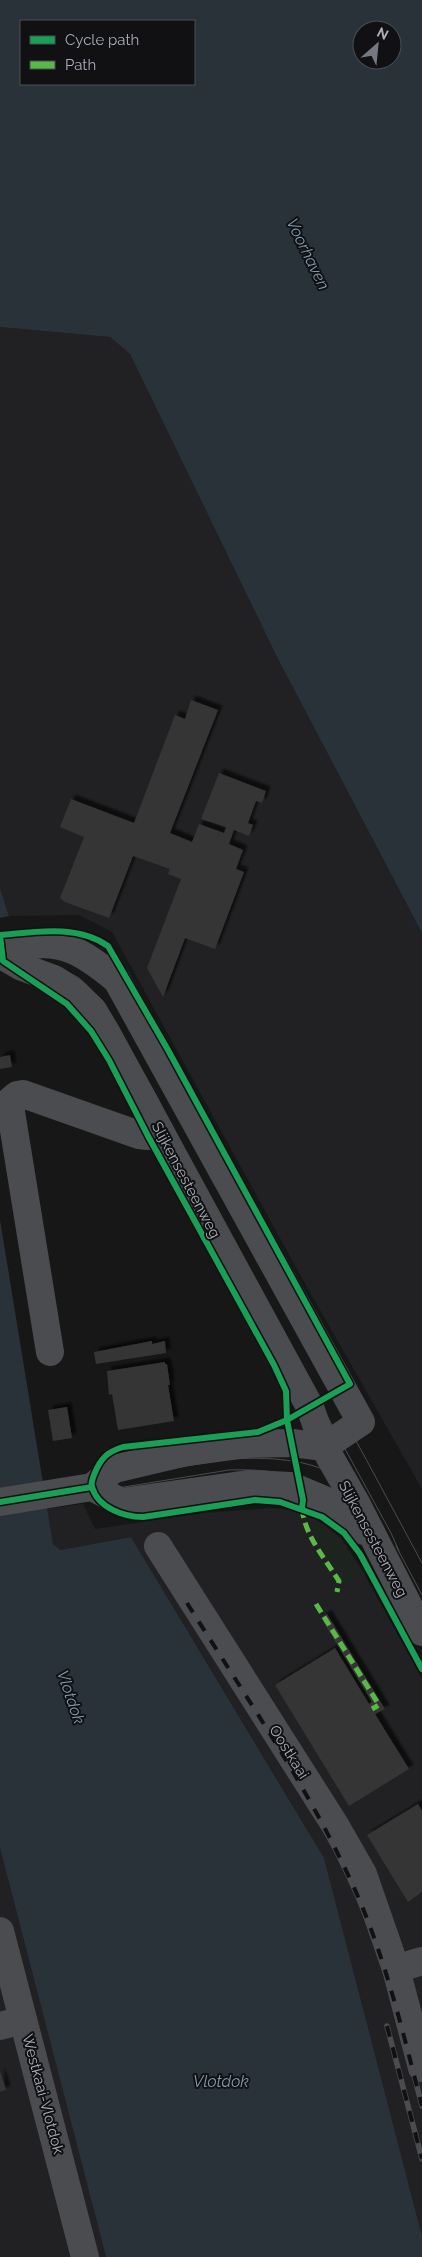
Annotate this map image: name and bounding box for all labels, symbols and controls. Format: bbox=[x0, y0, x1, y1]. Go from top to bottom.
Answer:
legend bbox=[20, 20, 195, 85]
north arrow bbox=[352, 20, 402, 70]
text: N bbox=[375, 24, 391, 43]
text: Cycle path bbox=[65, 31, 139, 49]
text: Path bbox=[65, 56, 96, 74]
water label: Voorhaven bbox=[283, 215, 333, 293]
street label: Slijkensesteenweg bbox=[148, 1119, 224, 1241]
street label: Slijkensesteenweg bbox=[335, 1478, 411, 1600]
water label: Vlotdok bbox=[53, 1667, 89, 1727]
street label: Oostkaai bbox=[265, 1722, 313, 1782]
street label: Westkaai-Vlotdok bbox=[18, 2032, 68, 2156]
water label: Vlotdok bbox=[193, 2072, 249, 2091]

